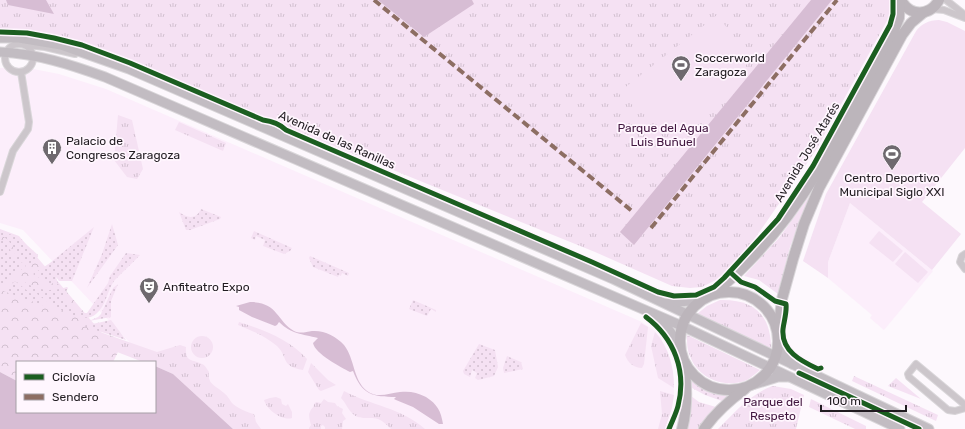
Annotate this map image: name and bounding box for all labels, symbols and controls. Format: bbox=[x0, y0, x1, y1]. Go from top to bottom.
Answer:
place label: Soccerworld Zaragoza bbox=[695, 51, 765, 79]
sports icon: Soccerworld Zaragoza bbox=[670, 54, 692, 82]
street label: Avenida José Atarés bbox=[772, 100, 842, 204]
street label: Avenida de las Ranillas bbox=[276, 108, 398, 172]
park label: Parque del Agua Luis Buñuel bbox=[617, 121, 709, 149]
place label: Palacio de Congresos Zaragoza bbox=[66, 134, 180, 162]
building icon: Palacio de Congresos Zaragoza bbox=[41, 137, 63, 165]
sports icon: Centro Deportivo Municipal Siglo XXI bbox=[881, 143, 903, 171]
place label: Centro Deportivo Municipal Siglo XXI bbox=[840, 171, 944, 199]
theatre icon: Anfiteatro Expo bbox=[138, 276, 160, 304]
place label: Anfiteatro Expo bbox=[163, 280, 250, 294]
legend bbox=[16, 361, 156, 413]
text: Ciclovía bbox=[52, 370, 95, 384]
scale bar bbox=[821, 387, 906, 413]
text: Sendero bbox=[52, 390, 99, 404]
text: 100 m bbox=[827, 394, 861, 408]
park label: Parque del Respeto bbox=[743, 395, 803, 423]

